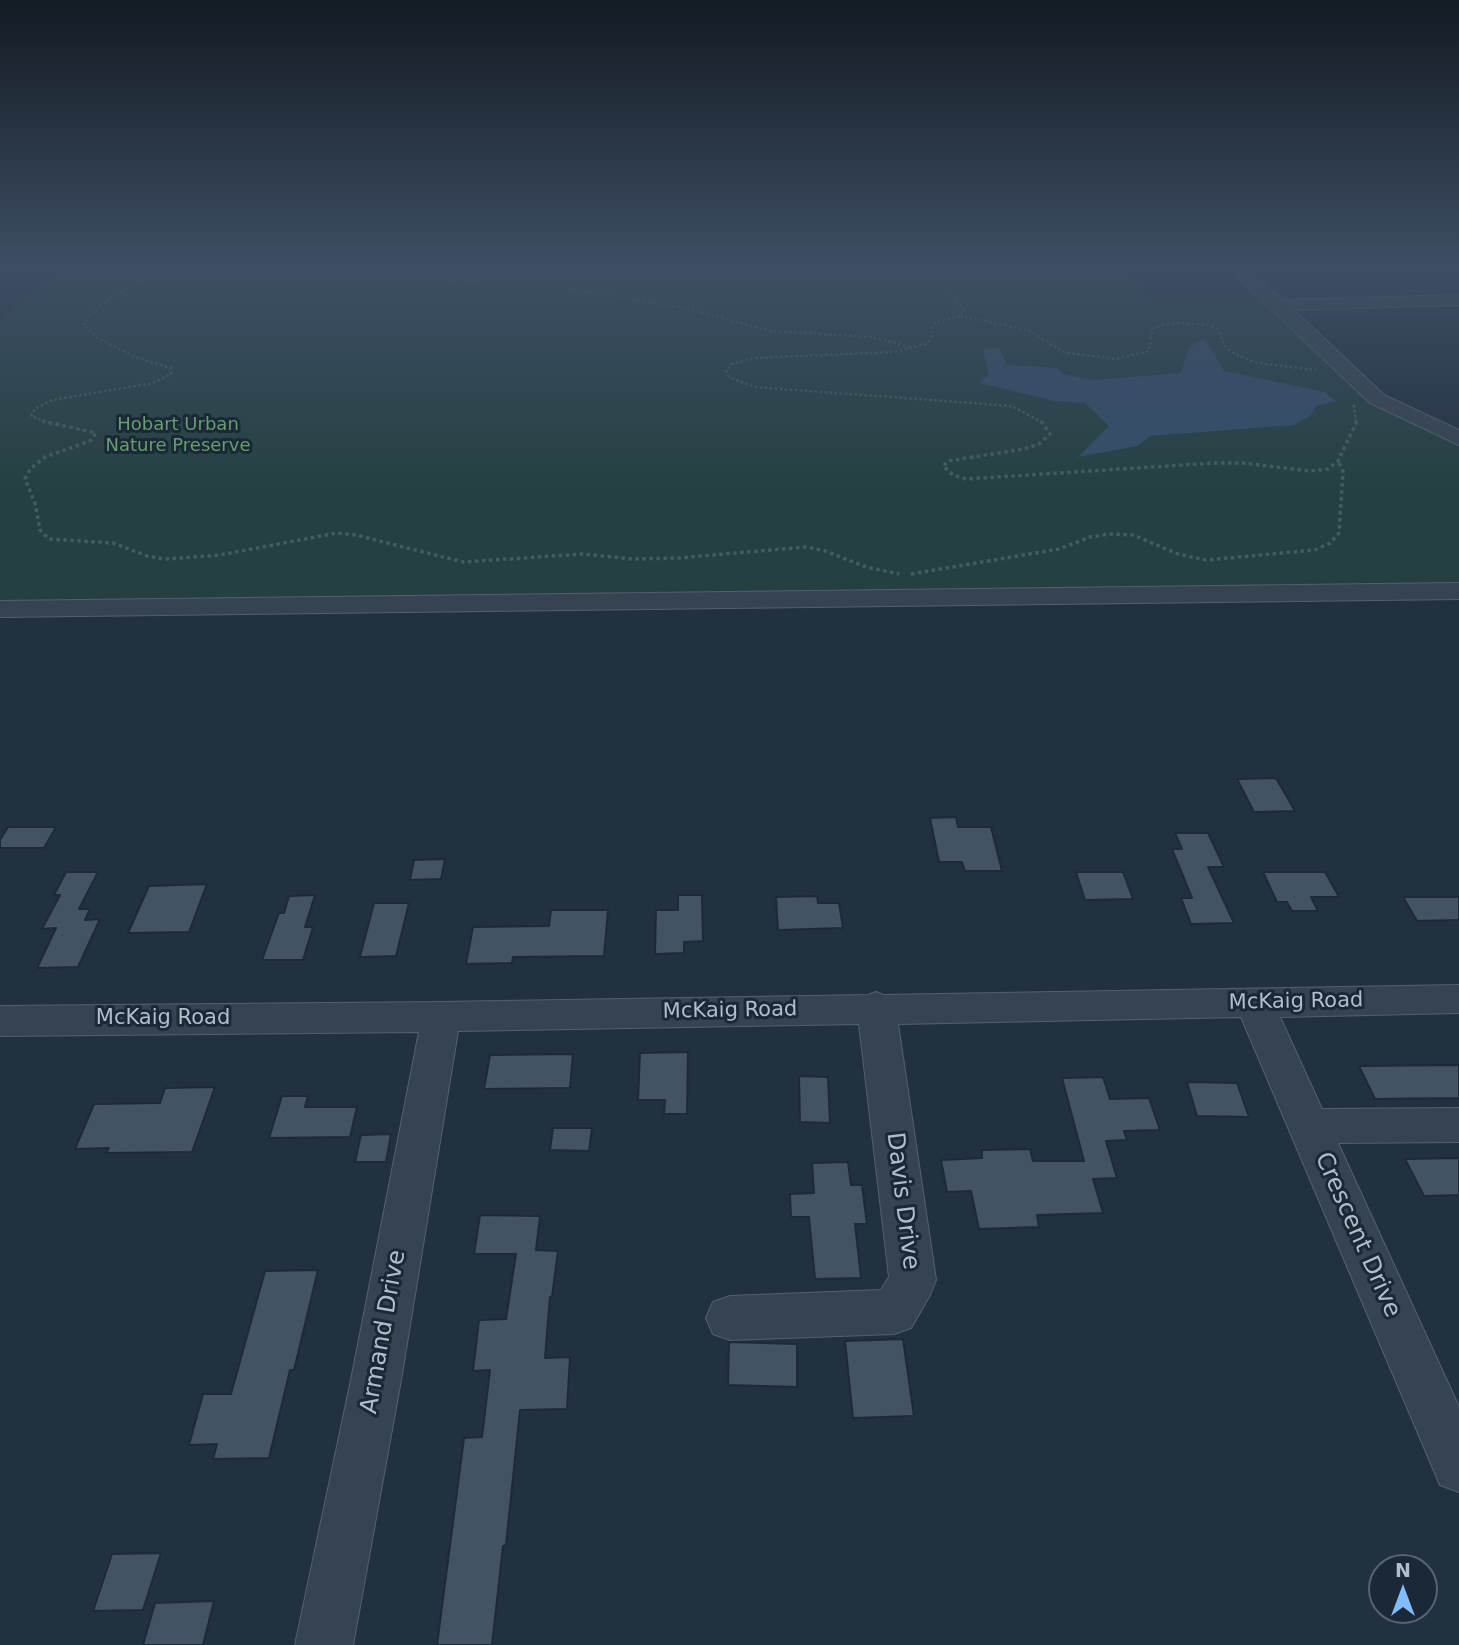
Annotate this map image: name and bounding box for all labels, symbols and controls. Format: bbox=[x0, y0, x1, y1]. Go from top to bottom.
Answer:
park label: Hobart Urban Nature Preserve bbox=[106, 414, 250, 457]
street label: McKaig Road bbox=[1229, 988, 1363, 1016]
street label: McKaig Road bbox=[663, 997, 797, 1025]
street label: McKaig Road bbox=[96, 1006, 230, 1032]
street label: Davis Drive bbox=[879, 1131, 925, 1271]
street label: Crescent Drive bbox=[1308, 1148, 1406, 1322]
street label: Armand Drive bbox=[355, 1248, 413, 1416]
north arrow bbox=[1368, 1554, 1438, 1624]
text: N bbox=[1395, 1559, 1411, 1581]

